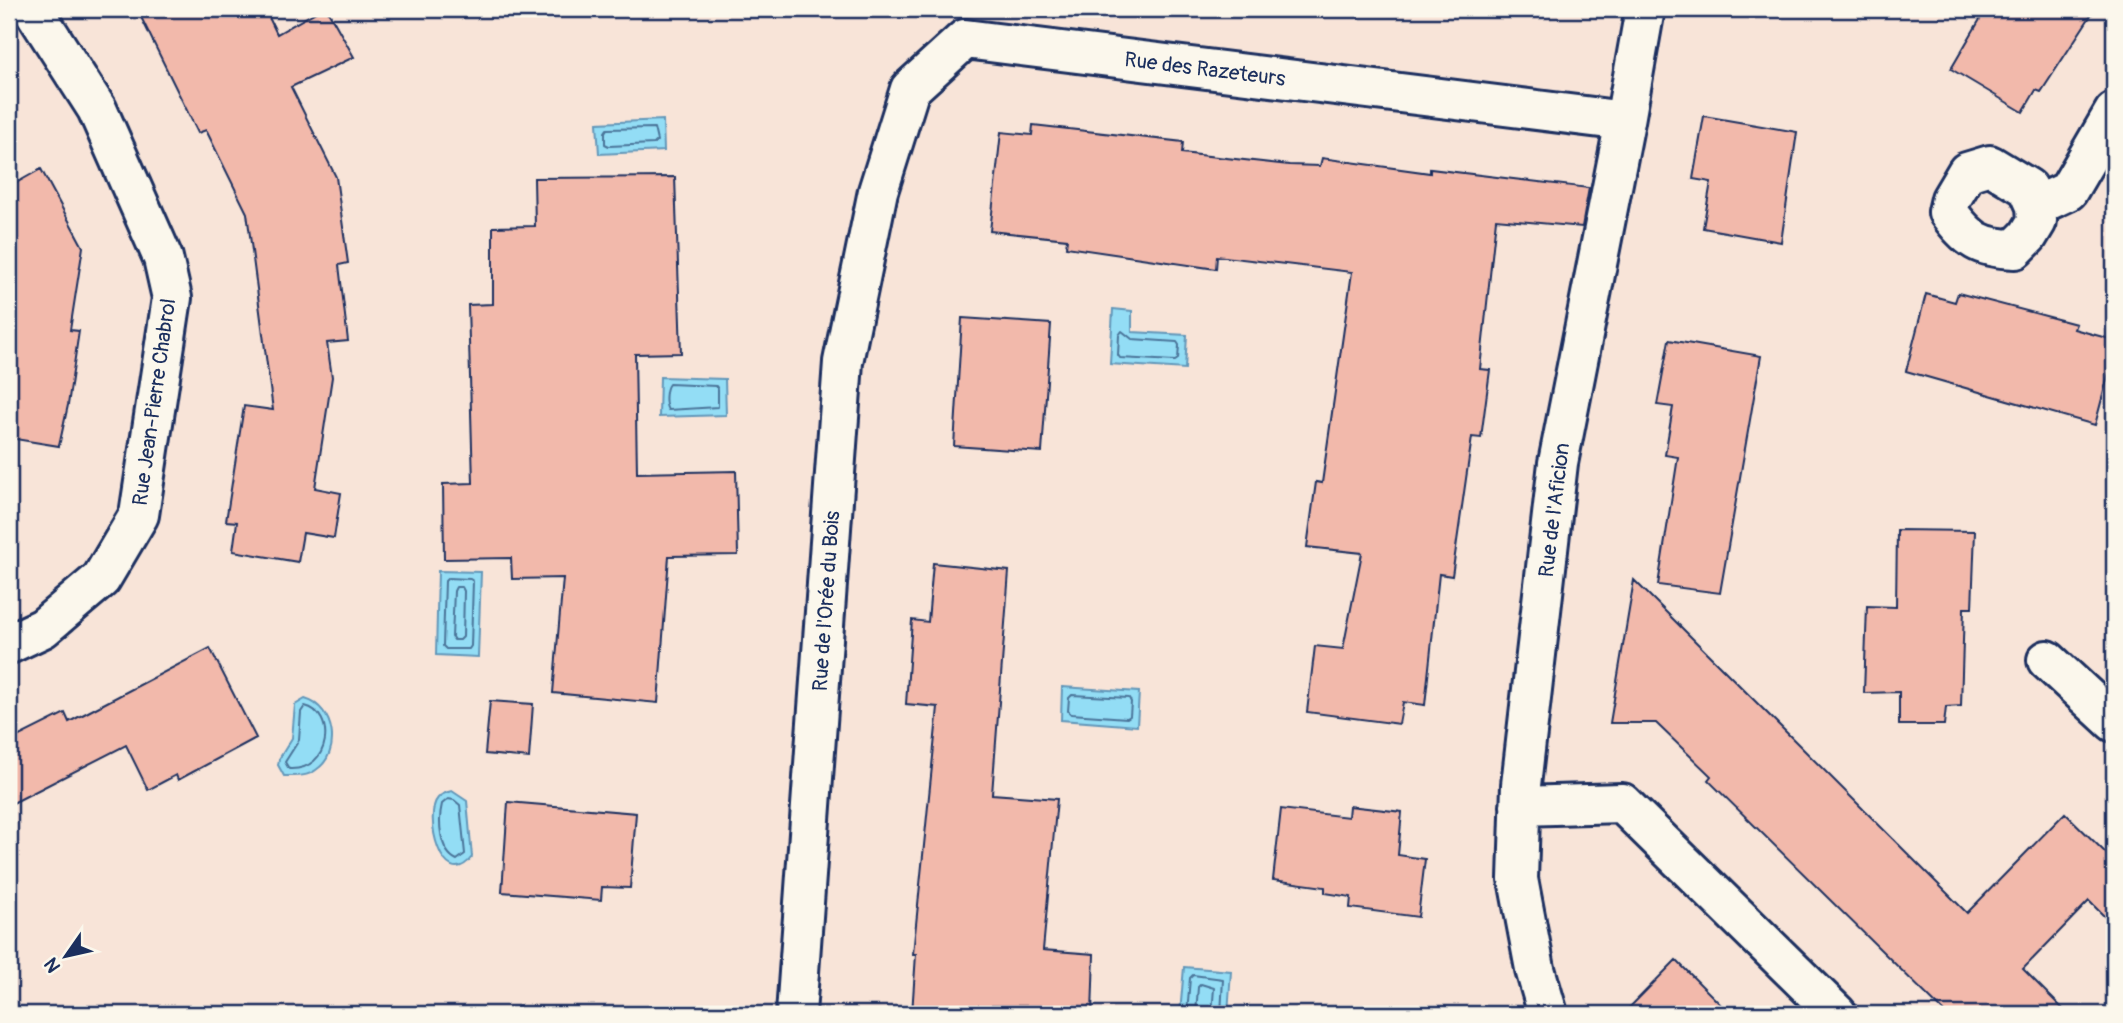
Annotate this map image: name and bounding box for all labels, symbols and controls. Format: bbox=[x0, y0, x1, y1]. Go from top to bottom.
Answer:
street label: Rue des Razeteurs bbox=[1123, 46, 1288, 93]
street label: Rue Jean-Pierre Chabrol bbox=[127, 297, 182, 507]
street label: Rue de l'Aficion bbox=[1533, 441, 1576, 579]
street label: Rue de l'Orée du Bois bbox=[807, 509, 846, 692]
north arrow bbox=[32, 922, 102, 992]
text: N bbox=[39, 953, 66, 977]

